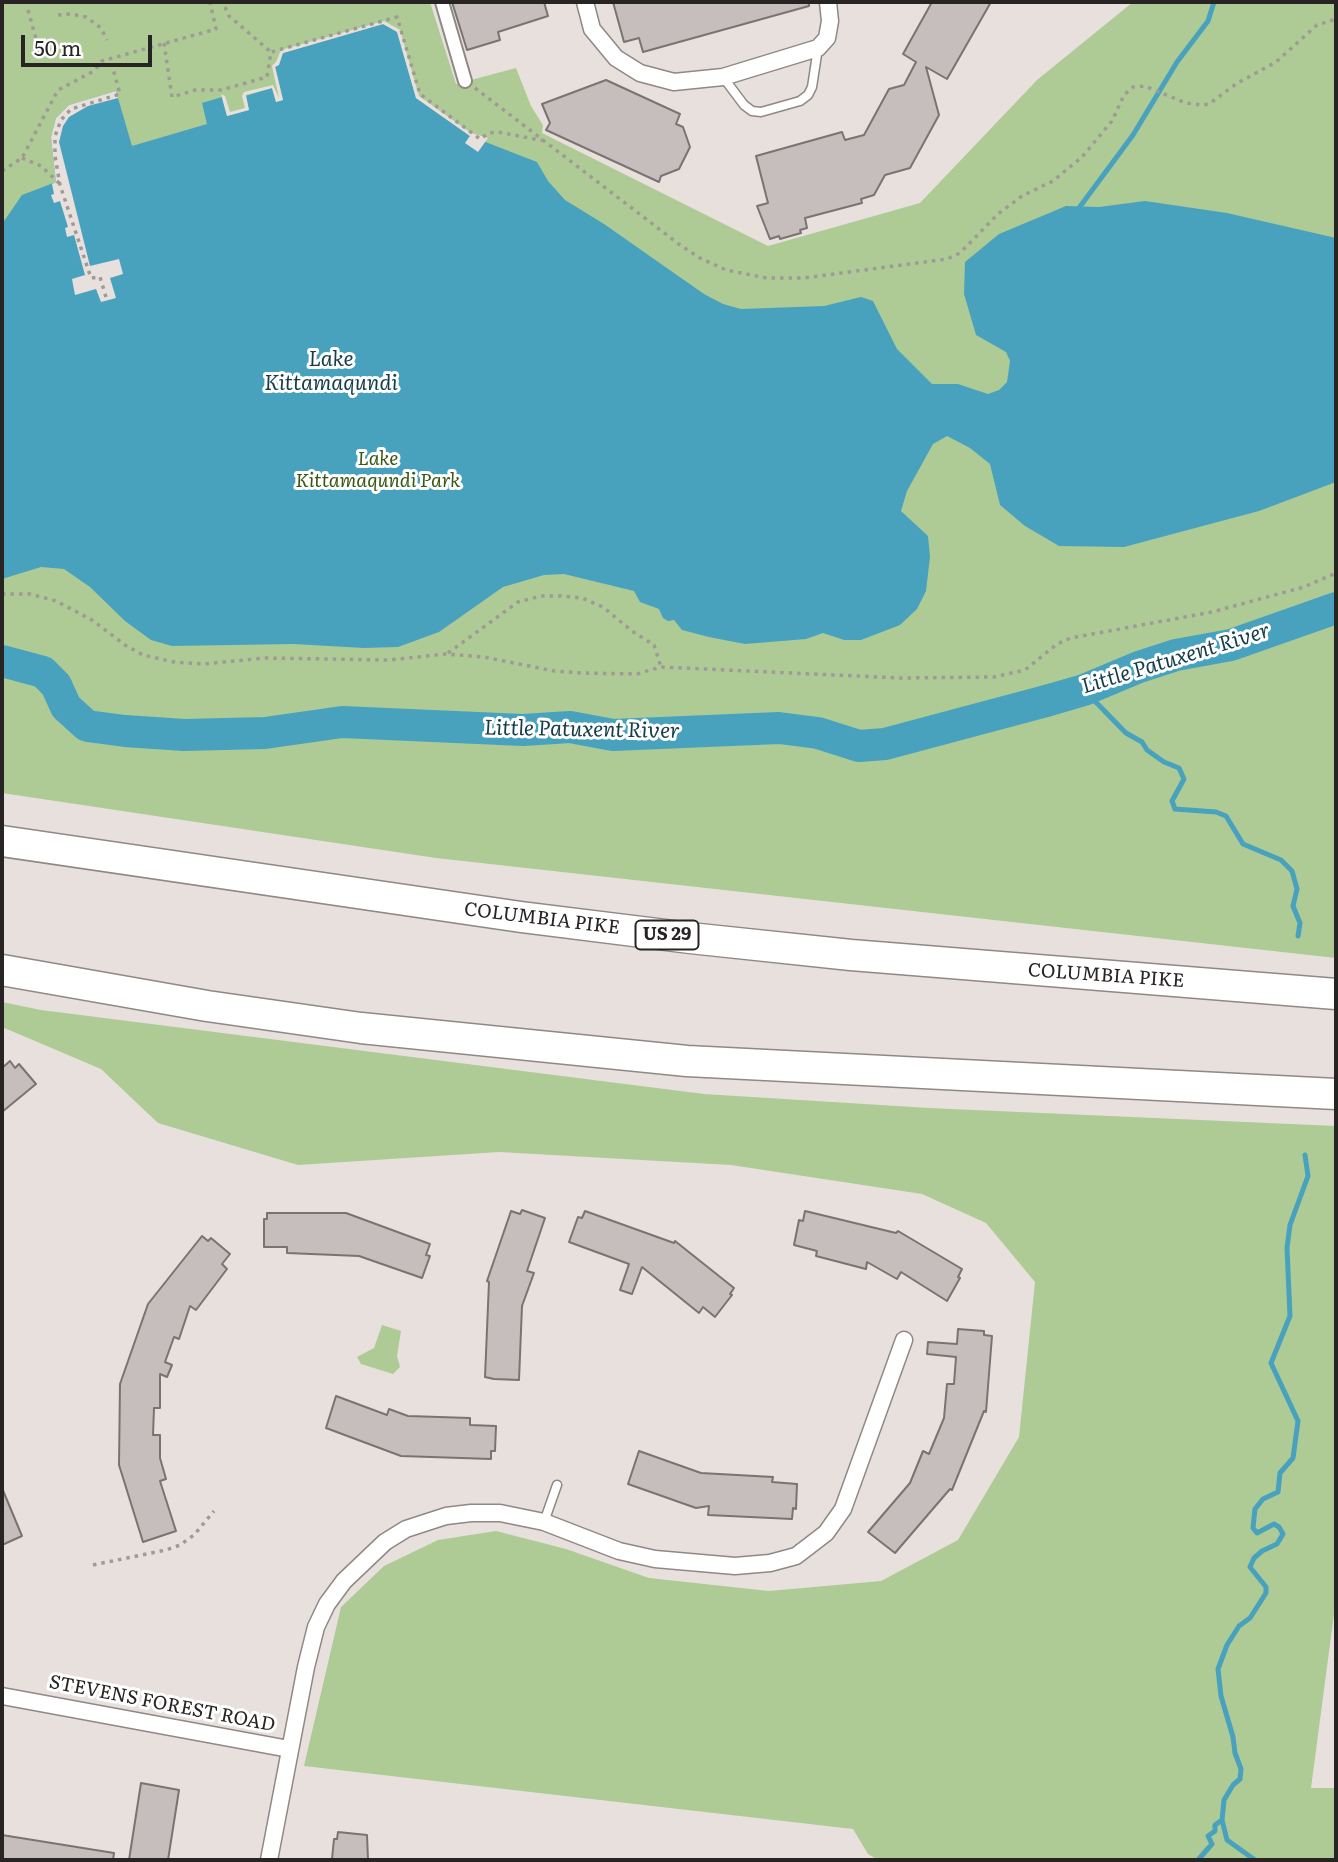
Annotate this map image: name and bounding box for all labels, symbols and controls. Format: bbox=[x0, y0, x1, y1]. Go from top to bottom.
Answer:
scale bar bbox=[24, 21, 156, 65]
text: 50 m bbox=[34, 31, 81, 62]
water label: Lake Kittamaqundi bbox=[264, 347, 398, 397]
park label: Lake Kittamaqundi Park bbox=[296, 448, 460, 492]
water label: Little Patuxent River bbox=[1079, 618, 1273, 700]
water label: Little Patuxent River bbox=[484, 716, 680, 744]
street label: COLUMBIA PIKE bbox=[463, 898, 621, 940]
road number: US 29 bbox=[636, 920, 698, 950]
street label: COLUMBIA PIKE bbox=[1027, 959, 1185, 993]
street label: STEVENS FOREST ROAD bbox=[47, 1671, 277, 1737]

